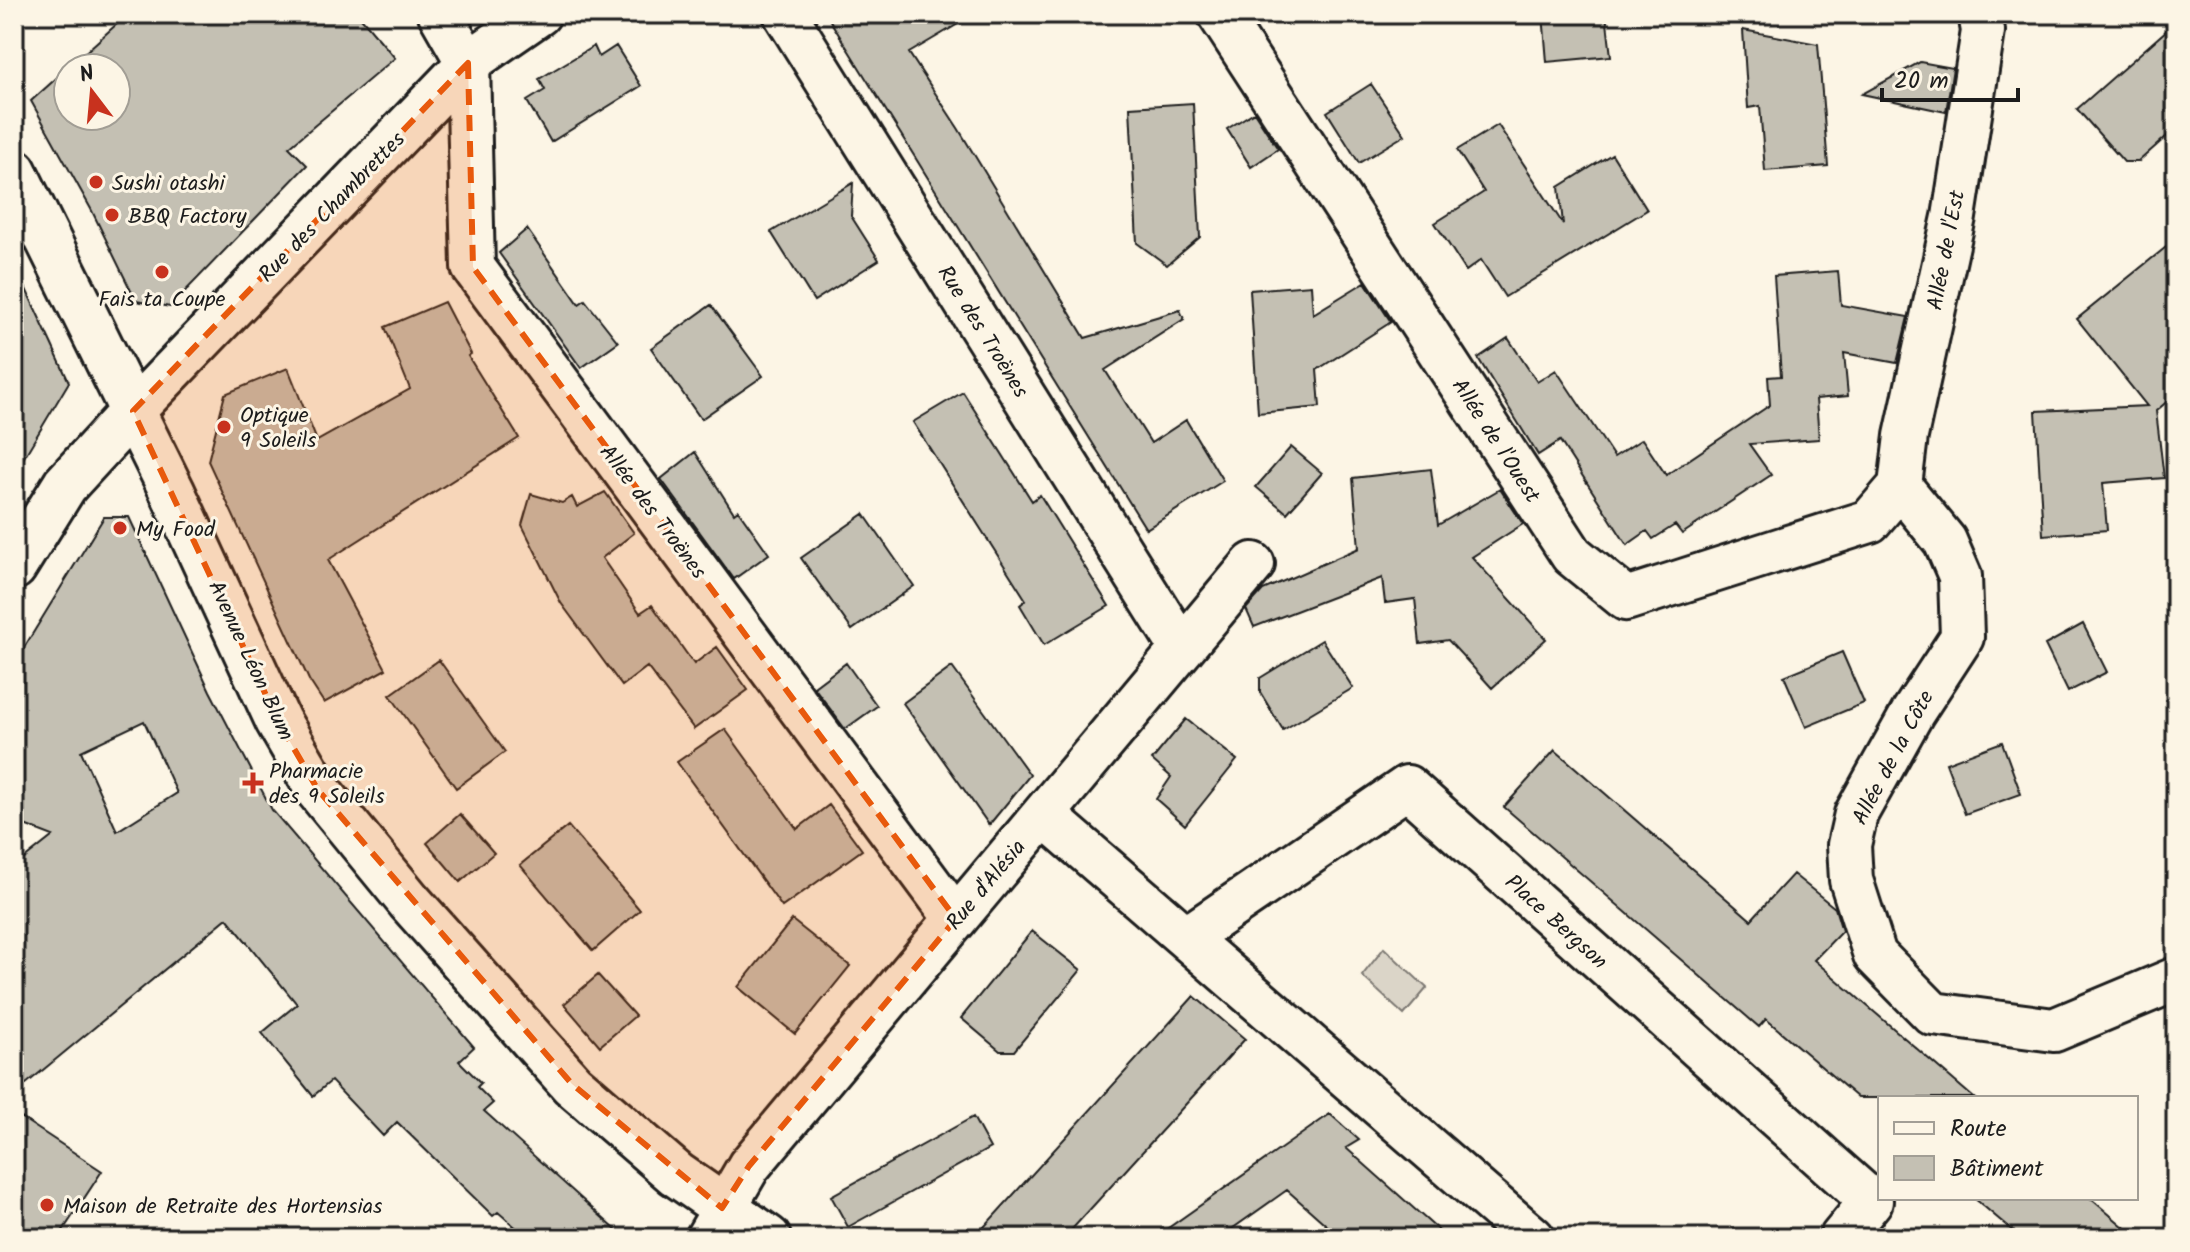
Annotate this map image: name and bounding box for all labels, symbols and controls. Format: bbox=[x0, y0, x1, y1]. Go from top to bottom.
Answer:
north arrow bbox=[52, 52, 132, 132]
scale bar bbox=[1882, 52, 2018, 102]
text: N bbox=[76, 56, 99, 94]
text: 20 m bbox=[1894, 62, 1949, 101]
street label: Rue des Chambrettes bbox=[251, 124, 415, 291]
place label: Sushi otashi bbox=[112, 167, 225, 202]
marker: Sushi otashi bbox=[87, 173, 105, 191]
street label: Allée de l'Est bbox=[1919, 187, 1976, 313]
place label: BBQ Factory bbox=[128, 200, 247, 235]
marker: BBQ Factory bbox=[103, 206, 121, 224]
street label: Rue des Troënes bbox=[927, 259, 1037, 406]
marker: Fais ta Coupe bbox=[153, 263, 171, 281]
place label: Fais ta Coupe bbox=[98, 283, 226, 318]
street label: Allée de l'Ouest bbox=[1441, 372, 1549, 511]
place label: Optique 9 Soleils bbox=[240, 399, 317, 459]
marker: Optique 9 Soleils bbox=[215, 418, 233, 436]
street label: Allée des Troënes bbox=[590, 438, 715, 588]
place label: My Food bbox=[136, 513, 216, 548]
marker: My Food bbox=[111, 519, 129, 537]
street label: Avenue Léon Blum bbox=[197, 575, 302, 747]
street label: Allée de la Côte bbox=[1844, 684, 1945, 832]
place label: Pharmacie des 9 Soleils bbox=[269, 755, 385, 815]
marker: Pharmacie des 9 Soleils bbox=[244, 774, 262, 792]
street label: Rue d'Alésia bbox=[938, 832, 1036, 939]
street label: Place Bergson bbox=[1496, 867, 1615, 979]
legend bbox=[1878, 1096, 2138, 1200]
text: Route bbox=[1950, 1110, 2007, 1149]
text: Bâtiment bbox=[1950, 1150, 2044, 1189]
place label: Maison de Retraite des Hortensias bbox=[63, 1190, 383, 1225]
marker: Maison de Retraite des Hortensias bbox=[38, 1196, 56, 1214]

